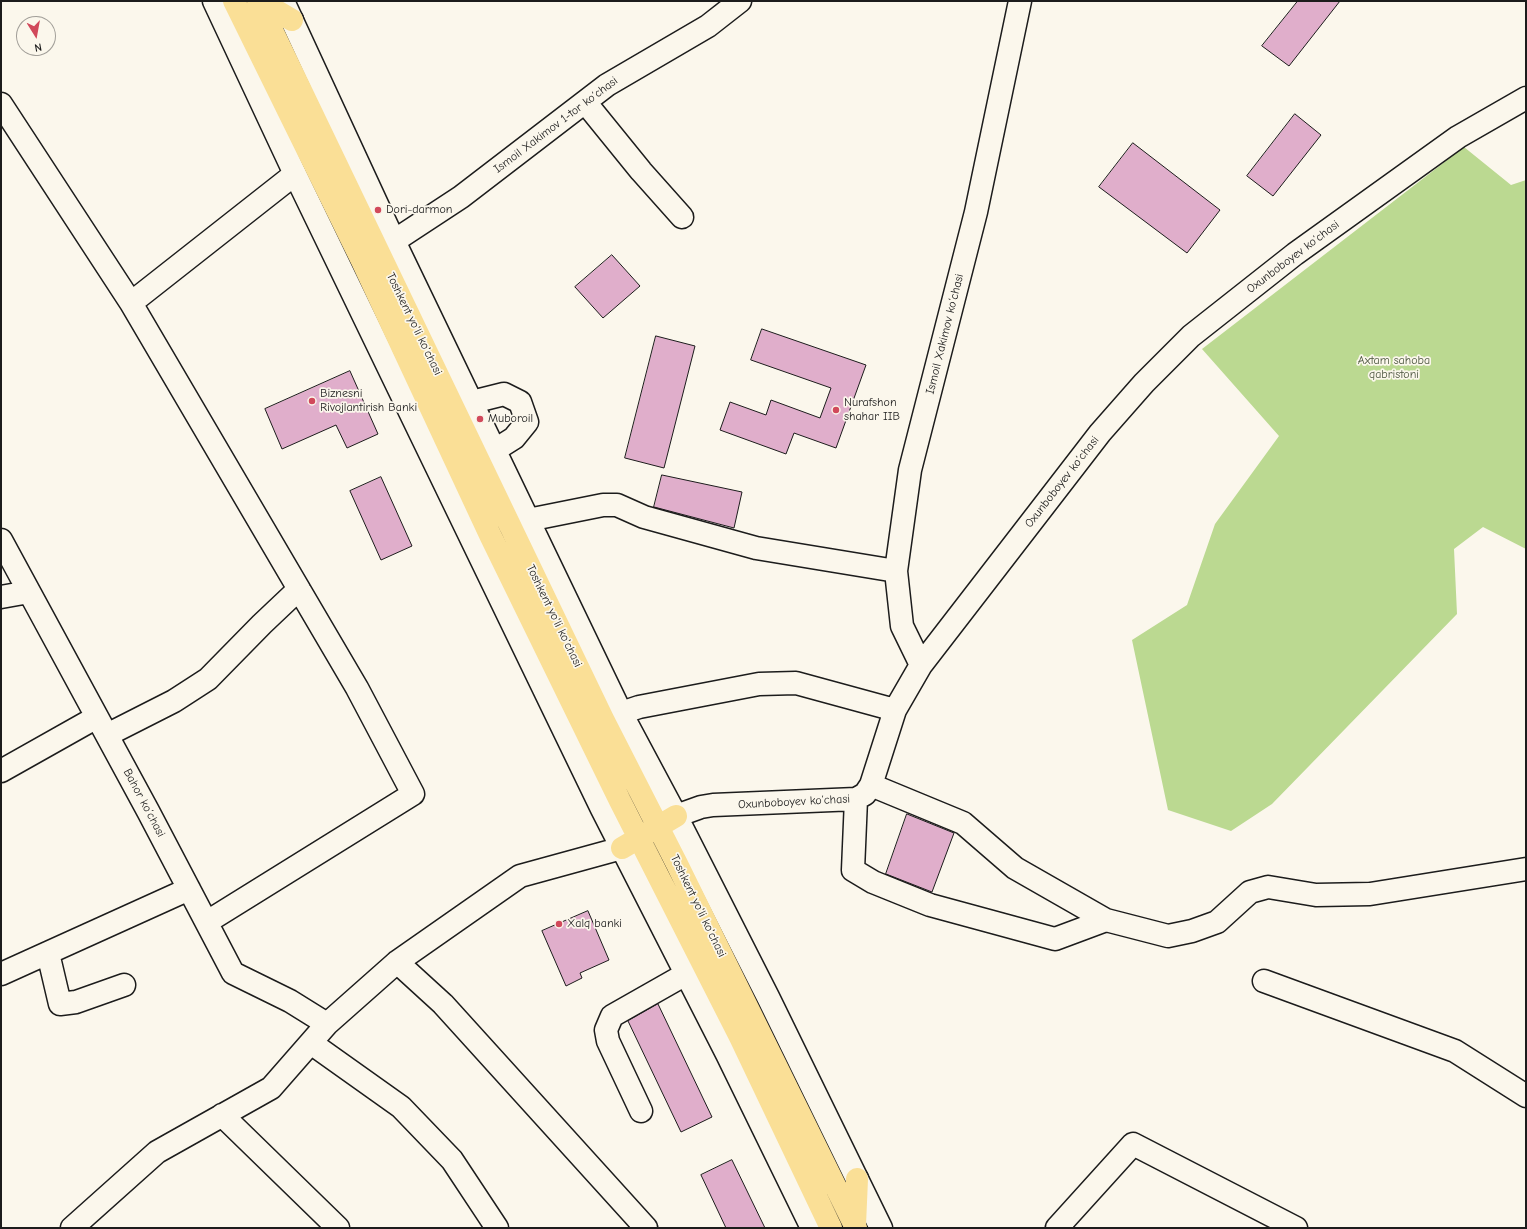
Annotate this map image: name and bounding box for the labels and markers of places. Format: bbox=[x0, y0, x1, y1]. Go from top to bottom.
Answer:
place label: Dori-darmon bbox=[386, 203, 452, 217]
marker: Dori-darmon bbox=[373, 205, 383, 215]
place label: Biznesni Rivojlantirish Banki bbox=[320, 387, 417, 415]
marker: Biznesni Rivojlantirish Banki bbox=[307, 396, 317, 406]
place label: Nurafshon shahar IIB bbox=[844, 396, 900, 424]
marker: Nurafshon shahar IIB bbox=[831, 405, 841, 415]
place label: Muboroil bbox=[488, 412, 533, 426]
marker: Muboroil bbox=[475, 414, 485, 424]
place label: Xalq banki bbox=[567, 917, 622, 931]
marker: Xalq banki bbox=[554, 919, 564, 929]

